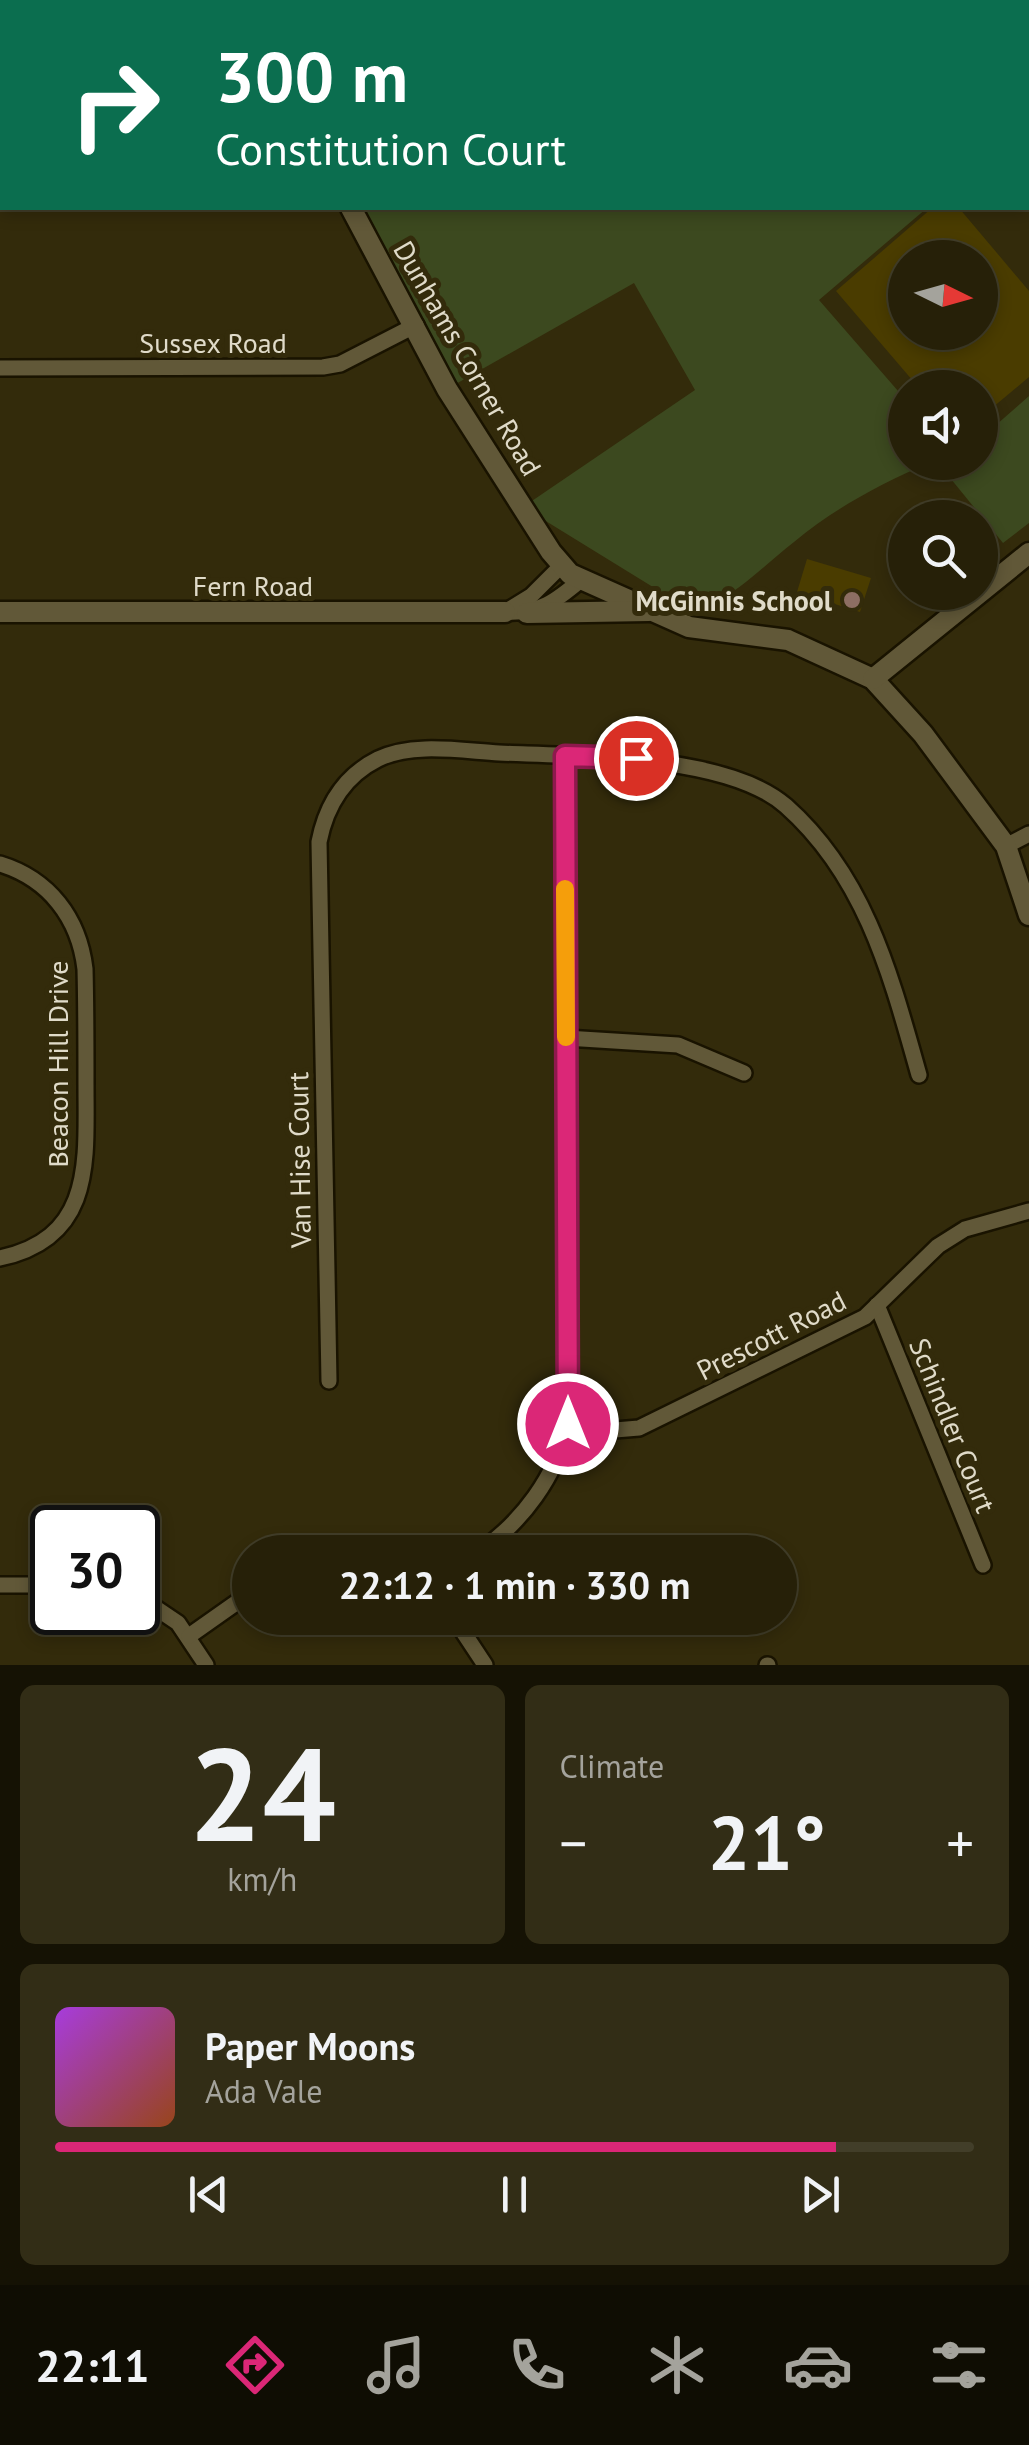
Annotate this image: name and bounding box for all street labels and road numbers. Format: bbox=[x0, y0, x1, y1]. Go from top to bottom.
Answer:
street label: Dunhams Corner Road bbox=[386, 234, 550, 482]
street label: Sussex Road bbox=[139, 324, 287, 361]
street label: Fern Road bbox=[193, 567, 313, 604]
street label: Beacon Hill Drive bbox=[39, 960, 76, 1168]
street label: Van Hise Court bbox=[279, 1071, 319, 1249]
street label: Prescott Road bbox=[690, 1282, 852, 1388]
street label: Schindler Court bbox=[901, 1332, 1005, 1518]

